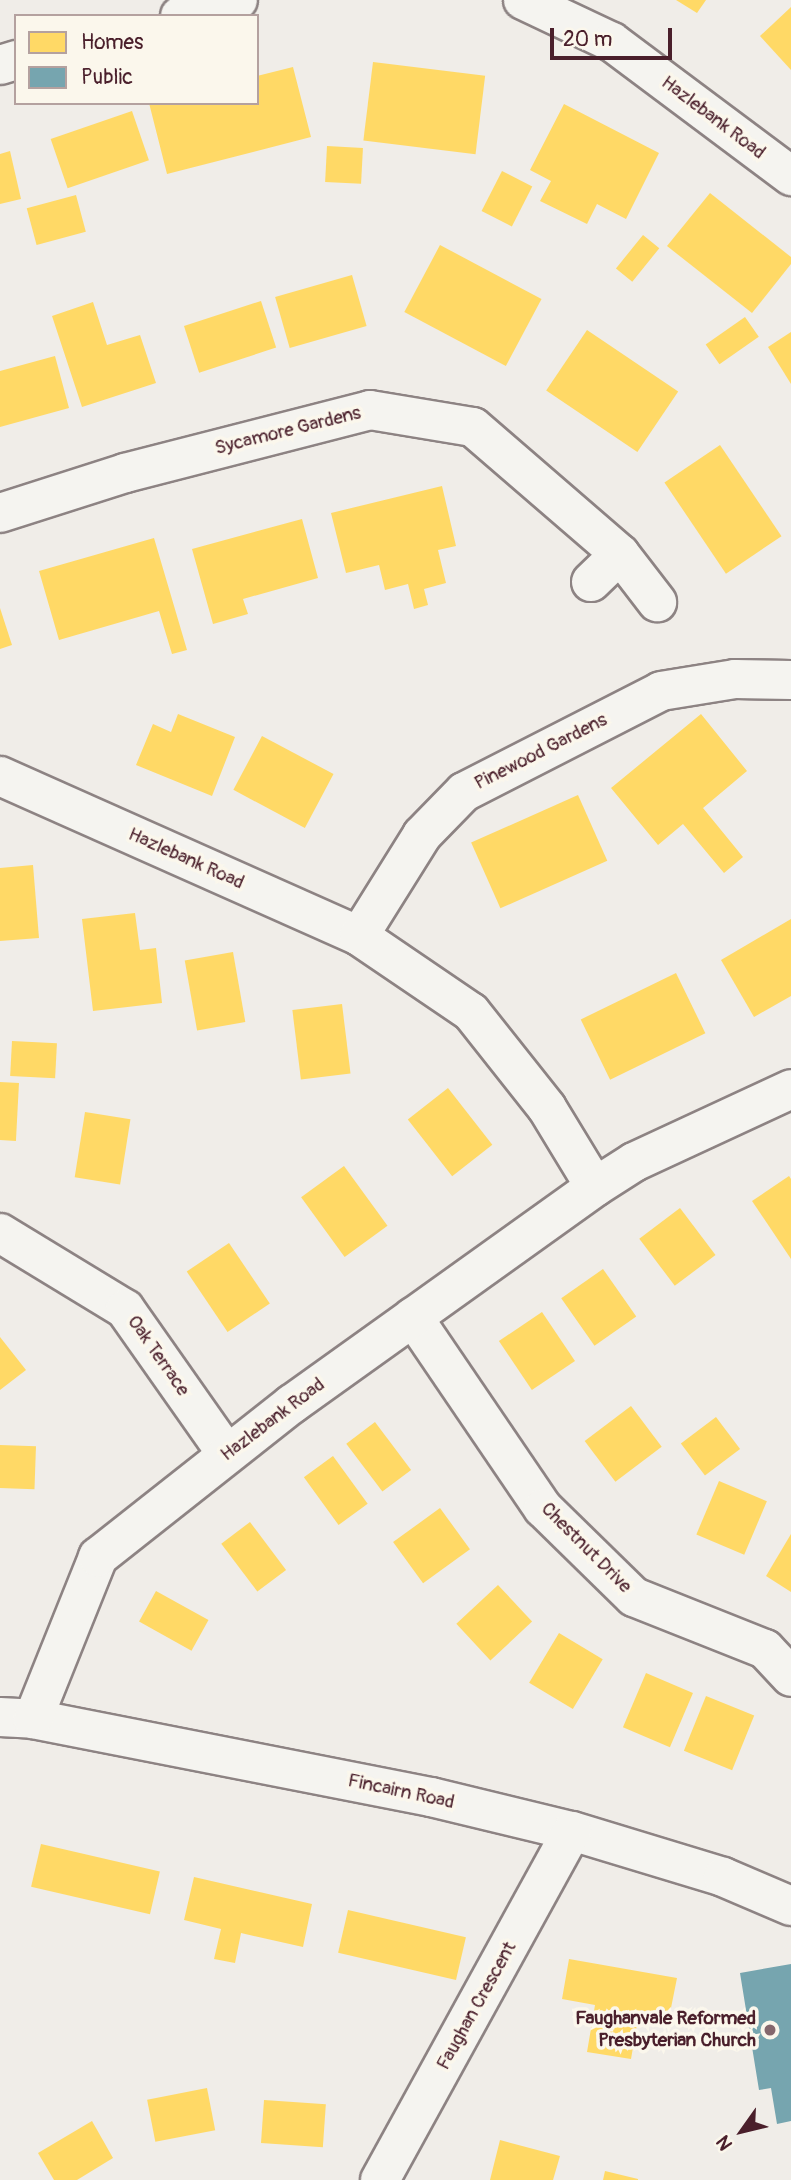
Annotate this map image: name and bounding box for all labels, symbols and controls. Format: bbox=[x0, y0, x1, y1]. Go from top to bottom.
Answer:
legend bbox=[14, 14, 259, 105]
scale bar bbox=[553, 14, 676, 58]
text: 20 m bbox=[563, 26, 612, 53]
text: Homes bbox=[81, 29, 143, 56]
text: Public bbox=[81, 64, 133, 91]
street label: Hazlebank Road bbox=[656, 71, 770, 165]
street label: Sycamore Gardens bbox=[213, 402, 363, 460]
street label: Pinewood Gardens bbox=[471, 709, 611, 795]
street label: Hazlebank Road bbox=[125, 823, 247, 895]
street label: Oak Terrace bbox=[122, 1311, 194, 1401]
street label: Hazlebank Road bbox=[216, 1373, 330, 1467]
street label: Chestnut Drive bbox=[536, 1498, 636, 1598]
street label: Fincairn Road bbox=[346, 1770, 456, 1814]
street label: Faughan Crescent bbox=[432, 1938, 522, 2074]
place label: Faughanvale Reformed Presbyterian Church bbox=[575, 2008, 756, 2052]
marker: Faughanvale Reformed Presbyterian Church bbox=[762, 2022, 778, 2038]
north arrow bbox=[707, 2096, 777, 2166]
text: N bbox=[711, 2131, 738, 2155]

